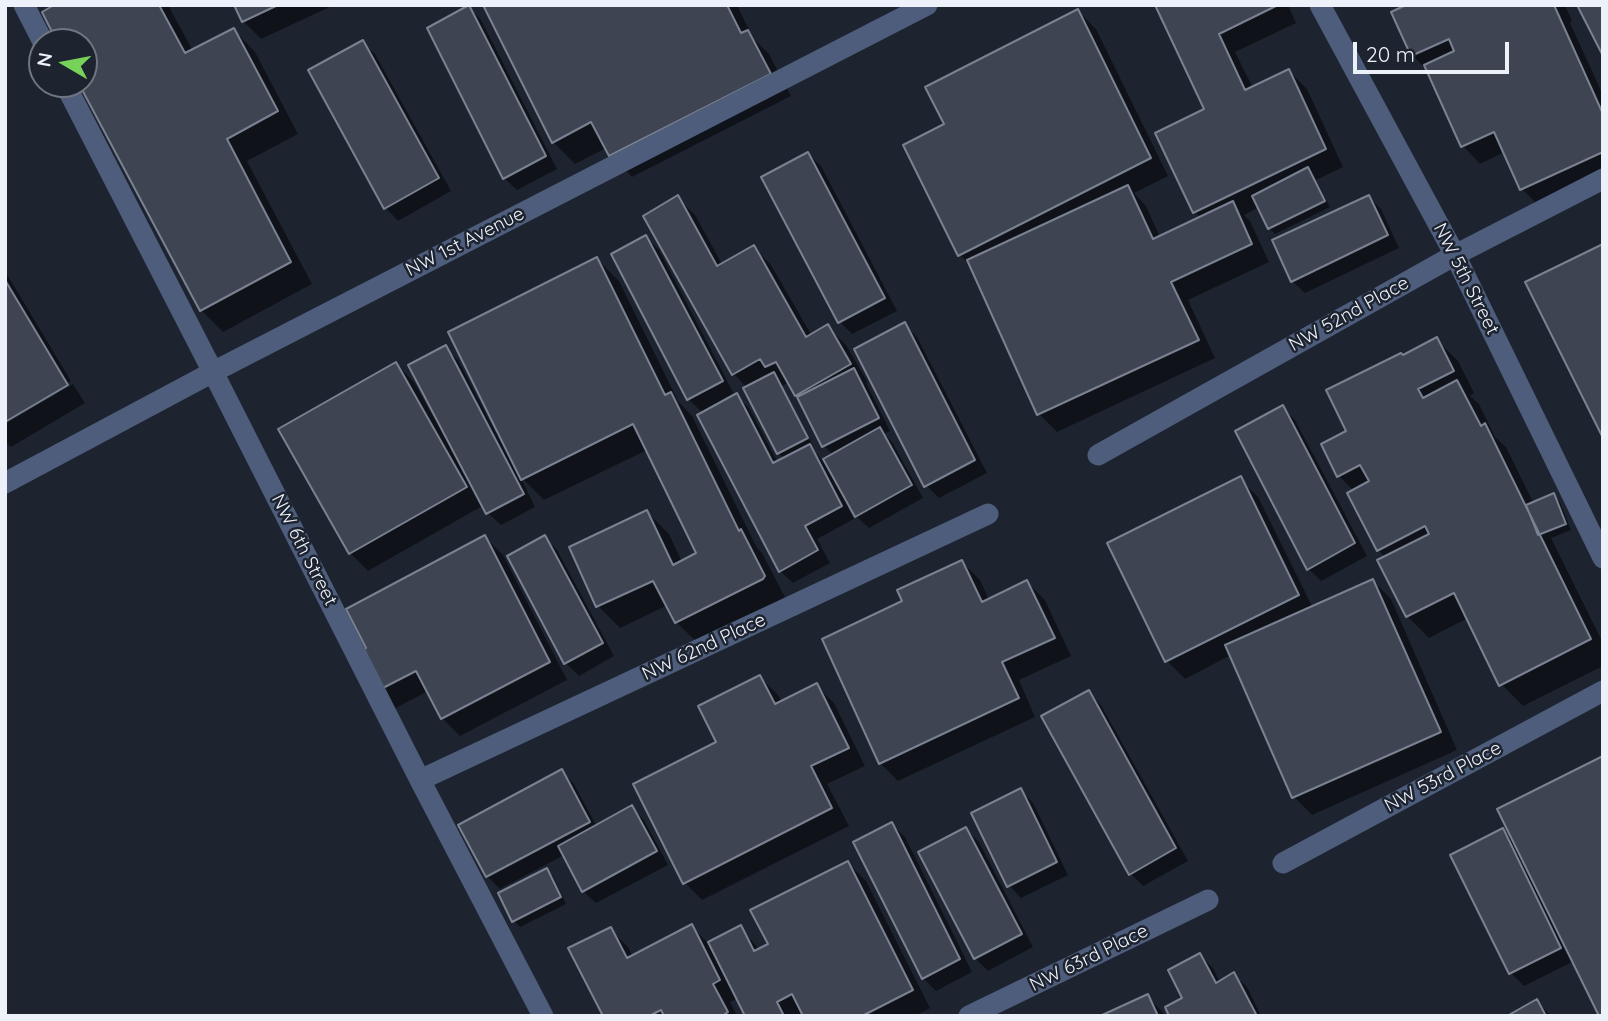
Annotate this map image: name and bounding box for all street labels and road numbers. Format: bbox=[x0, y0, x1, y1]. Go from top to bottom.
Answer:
street label: NW 1st Avenue bbox=[402, 202, 528, 282]
street label: NW 5th Street bbox=[1428, 219, 1504, 339]
street label: NW 52nd Place bbox=[1285, 272, 1413, 356]
street label: NW 6th Street bbox=[266, 490, 342, 610]
street label: NW 62nd Place bbox=[639, 608, 769, 686]
street label: NW 53rd Place bbox=[1381, 737, 1505, 817]
street label: NW 63rd Place bbox=[1026, 919, 1152, 997]

